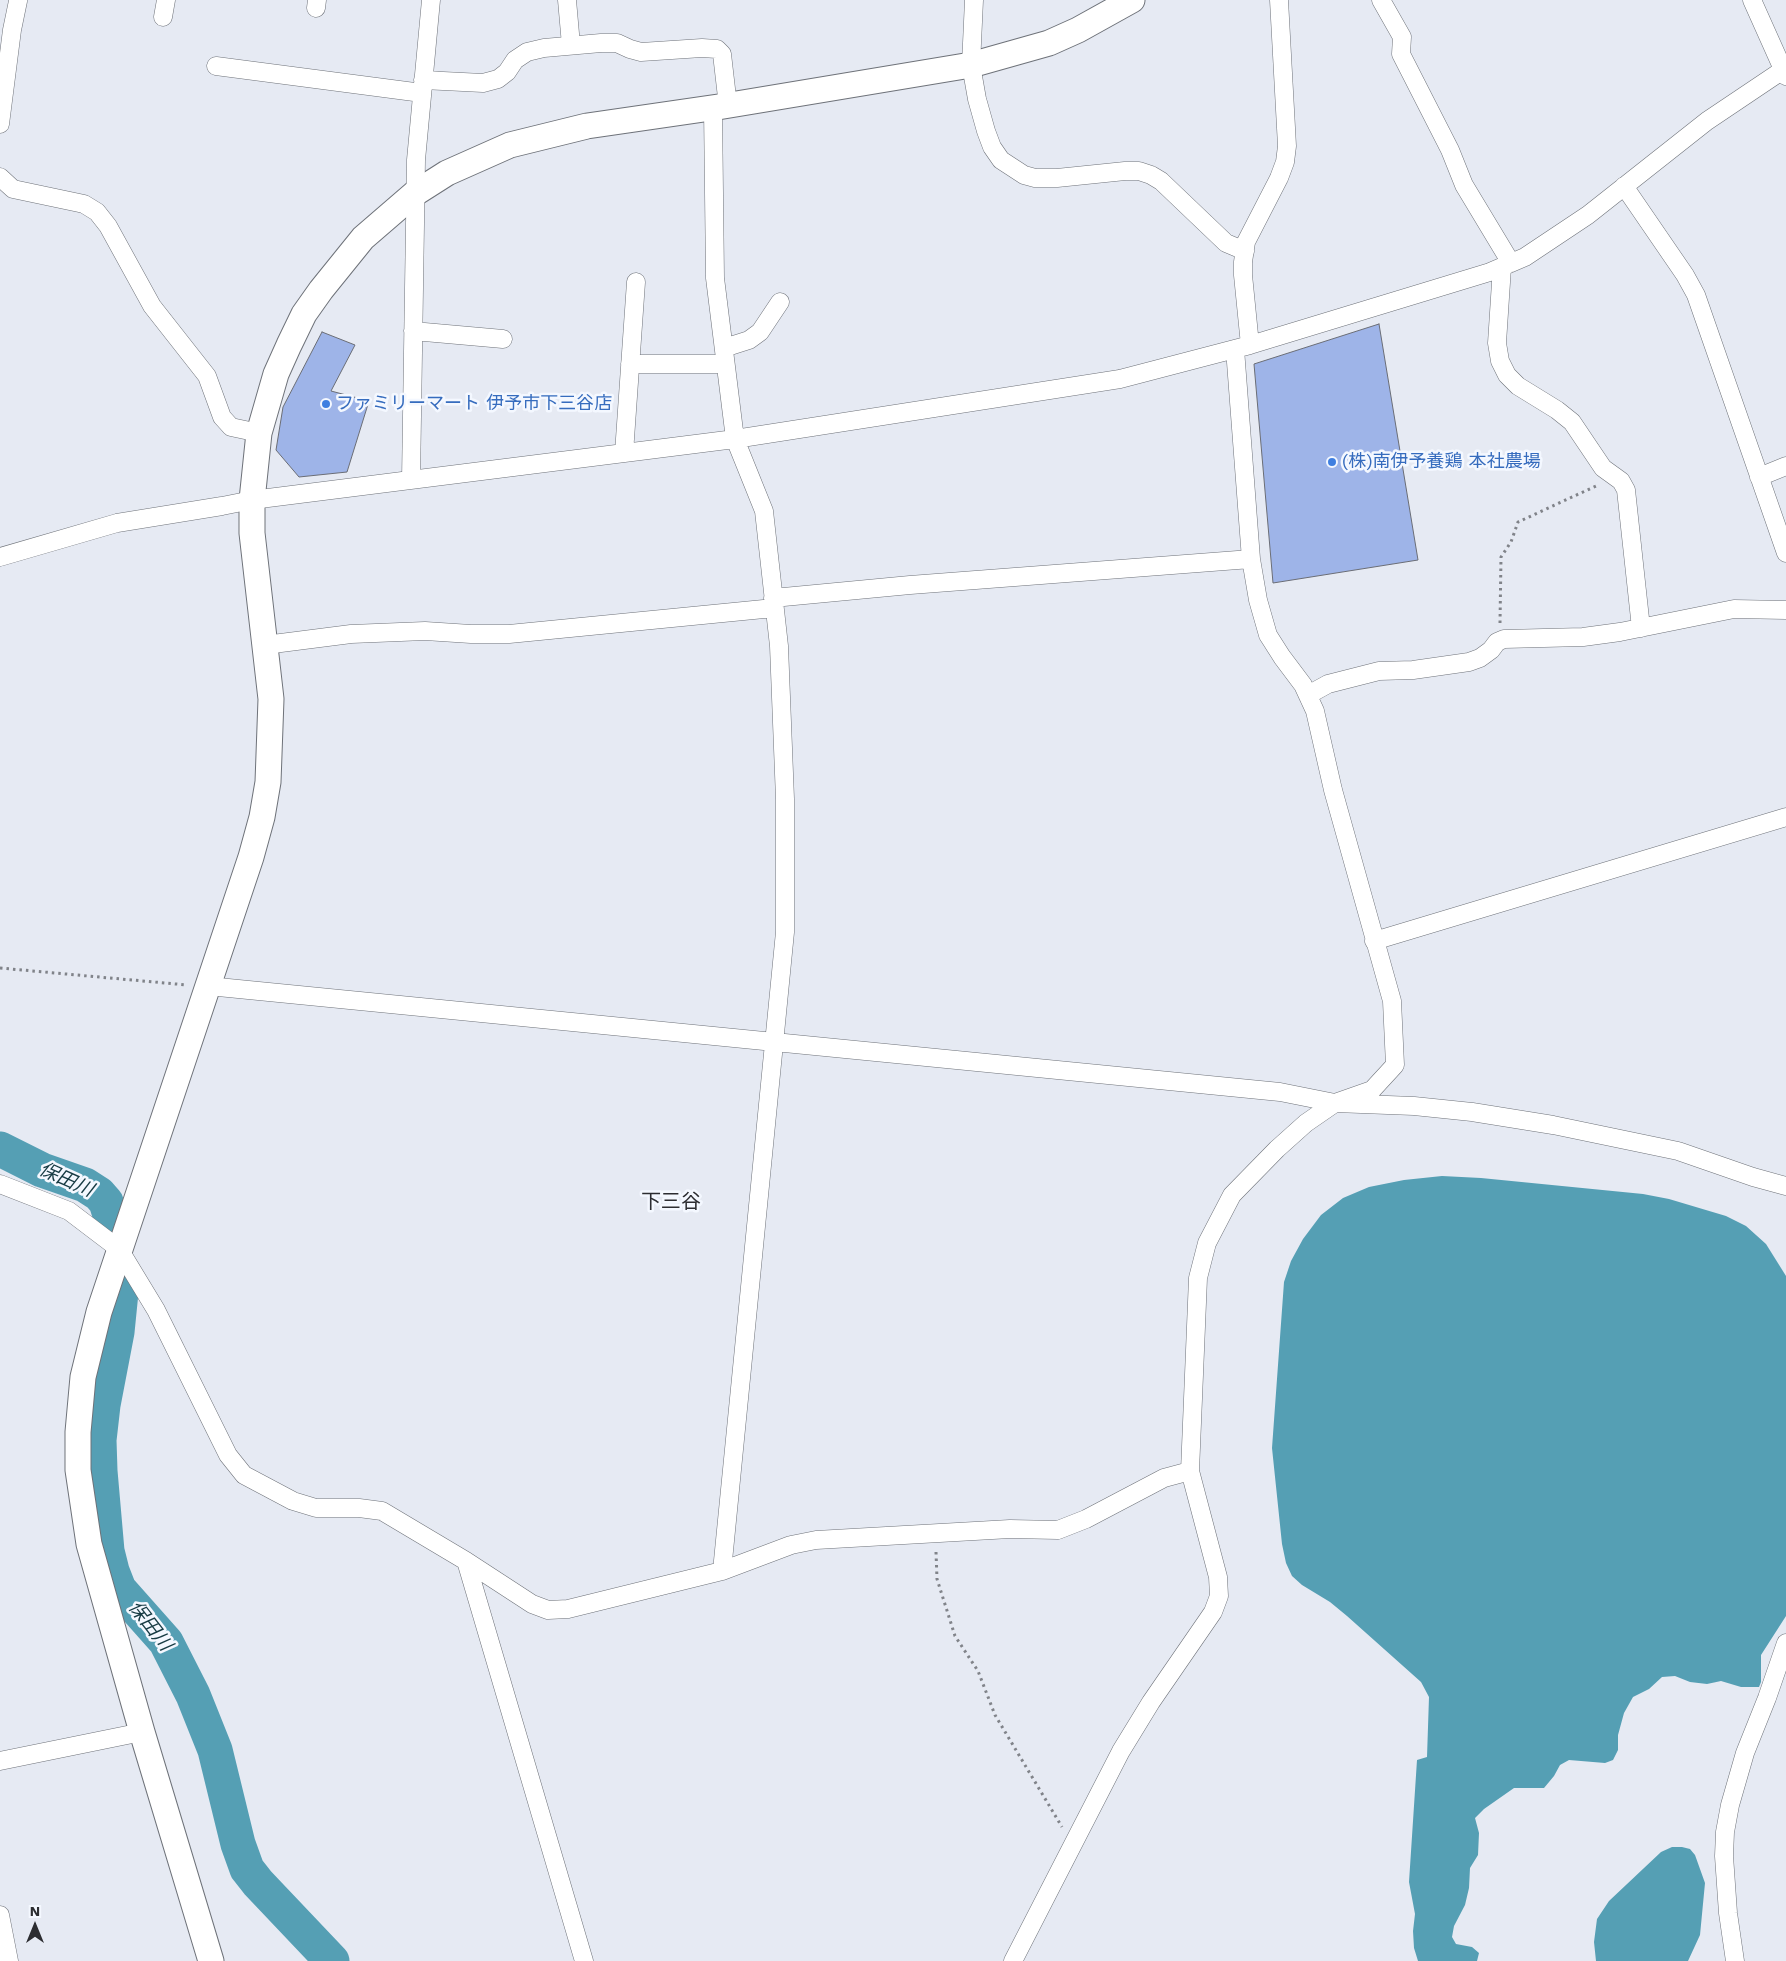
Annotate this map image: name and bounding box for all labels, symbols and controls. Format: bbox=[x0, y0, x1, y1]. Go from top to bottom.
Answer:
place label: ファミリーマート 伊予市下三谷店 bbox=[336, 393, 612, 415]
marker: ファミリーマート 伊予市下三谷店 bbox=[320, 398, 332, 410]
place label: (株)南伊予養鶏 本社農場 bbox=[1342, 451, 1541, 473]
marker: (株)南伊予養鶏 本社農場 bbox=[1326, 456, 1338, 468]
water label: 保田川 bbox=[35, 1158, 97, 1202]
district label: 下三谷 bbox=[641, 1190, 701, 1214]
water label: 保田川 bbox=[123, 1597, 177, 1655]
north arrow bbox=[10, 1901, 60, 1951]
text: N bbox=[30, 1903, 40, 1919]

